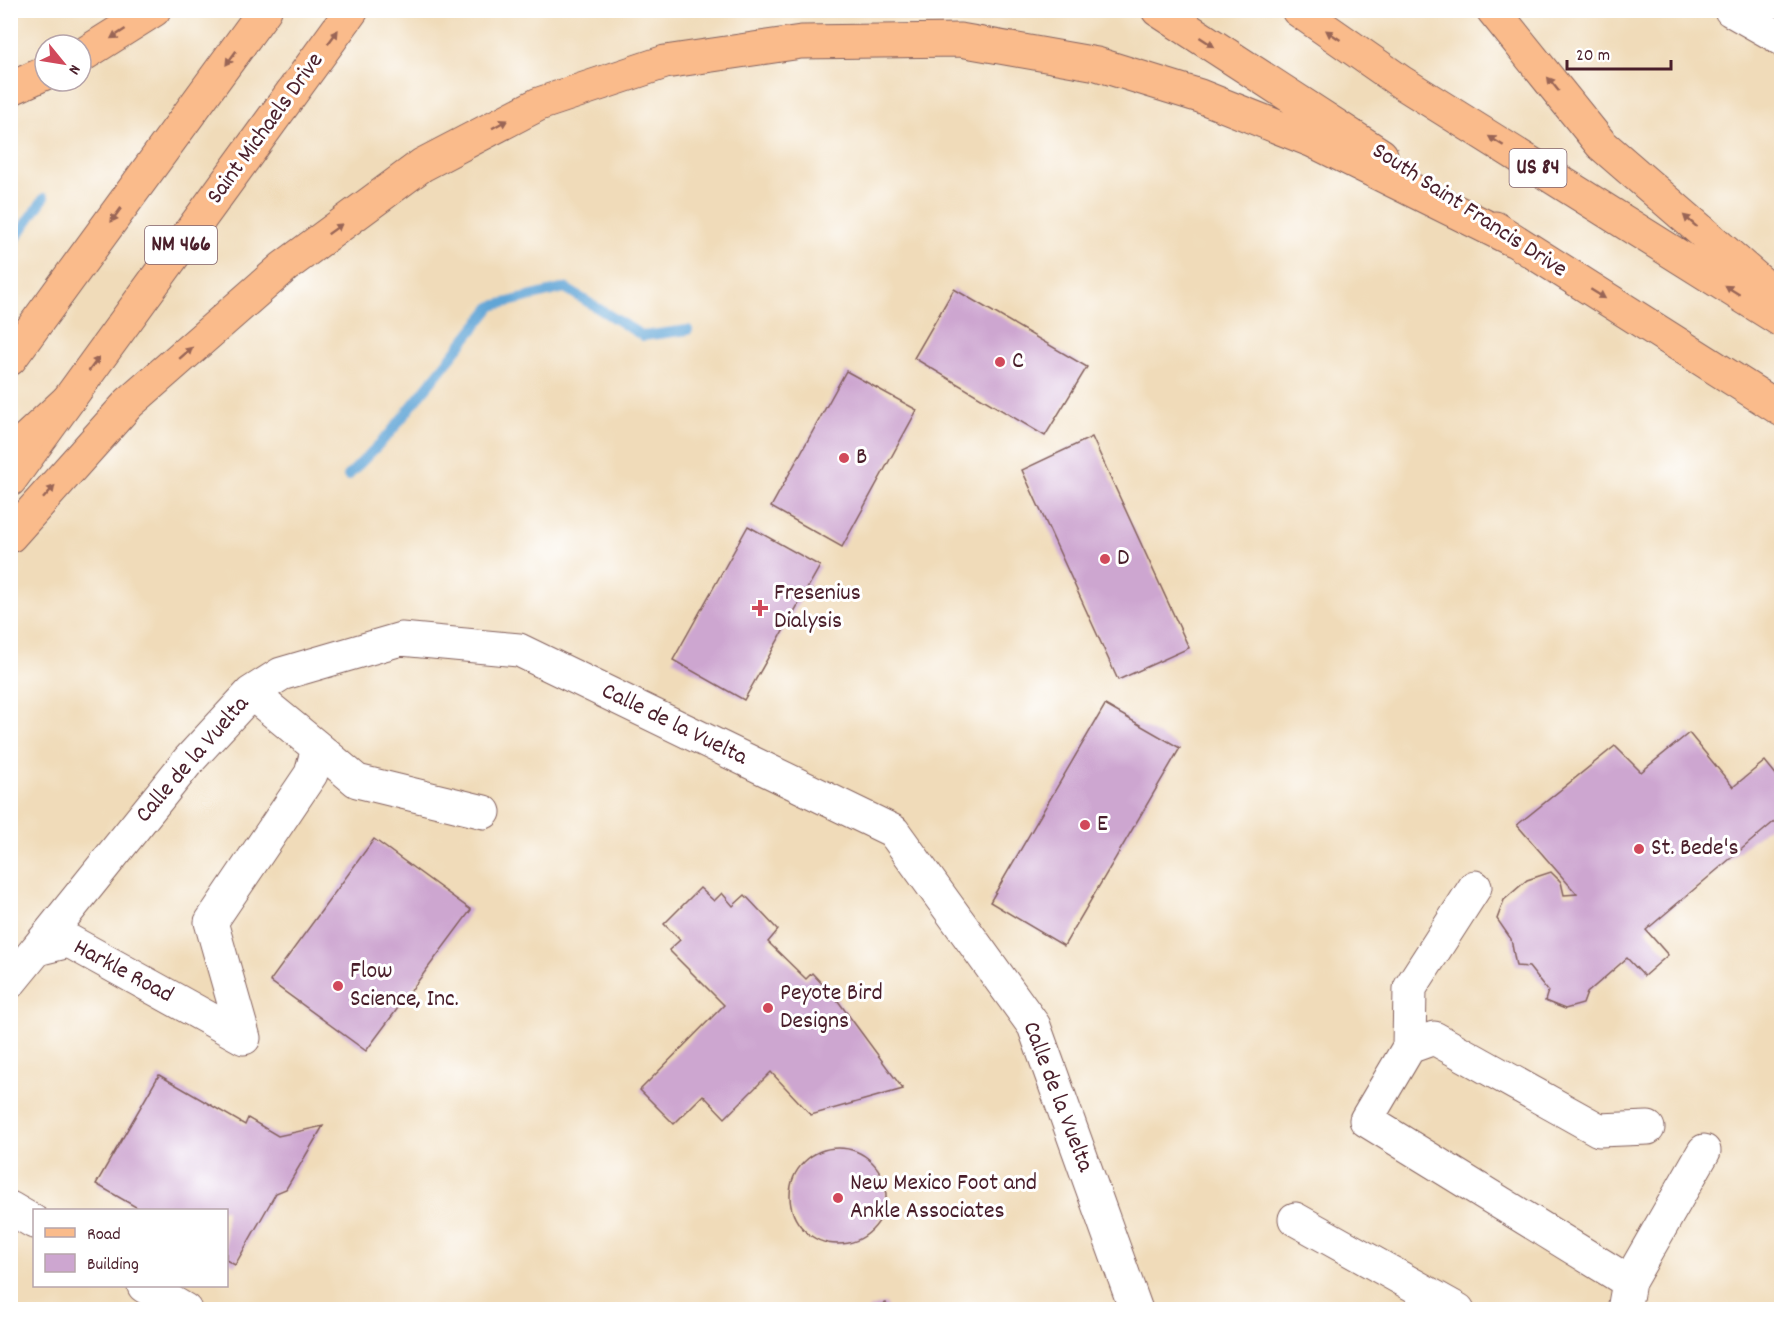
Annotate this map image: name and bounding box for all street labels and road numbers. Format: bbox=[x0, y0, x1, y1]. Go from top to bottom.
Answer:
street label: Saint Michaels Drive bbox=[199, 46, 333, 212]
street label: South Saint Francis Drive bbox=[1365, 135, 1573, 287]
road number: US 84 bbox=[1510, 149, 1566, 187]
road number: NM 466 bbox=[145, 226, 217, 264]
street label: Calle de la Vuelta bbox=[595, 675, 753, 775]
street label: Calle de la Vuelta bbox=[128, 688, 258, 831]
street label: Harkle Road bbox=[67, 931, 179, 1013]
street label: Calle de la Vuelta bbox=[1013, 1017, 1102, 1178]

